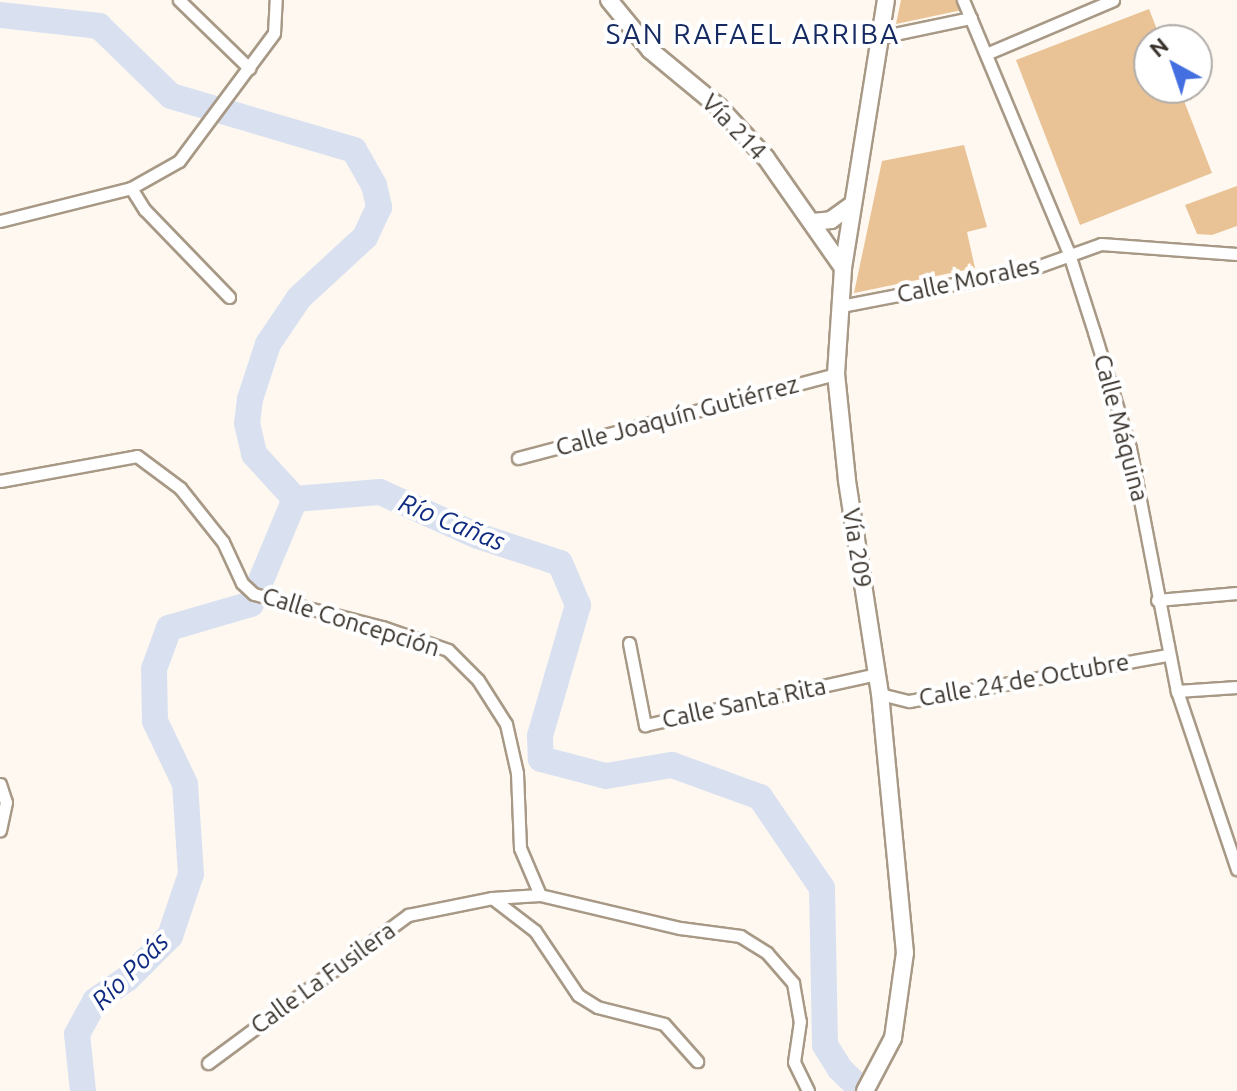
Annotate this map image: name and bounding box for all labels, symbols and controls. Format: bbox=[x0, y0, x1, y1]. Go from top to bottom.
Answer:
district label: SAN RAFAEL ARRIBA bbox=[606, 17, 900, 51]
north arrow bbox=[1133, 24, 1213, 104]
text: N bbox=[1144, 32, 1173, 62]
street label: Vía 214 bbox=[696, 88, 772, 166]
street label: Calle Morales bbox=[894, 251, 1042, 309]
street label: Calle Máquina bbox=[1088, 351, 1154, 505]
street label: Calle Joaquín Gutiérrez bbox=[553, 370, 801, 462]
water label: Río Cañas bbox=[394, 487, 510, 557]
street label: Vía 209 bbox=[836, 506, 878, 590]
street label: Calle Concepción bbox=[259, 581, 443, 663]
street label: Calle 24 de Octubre bbox=[917, 647, 1131, 713]
street label: Calle Santa Rita bbox=[659, 672, 829, 734]
street label: Calle La Fusilera bbox=[245, 916, 401, 1040]
water label: Río Poás bbox=[85, 926, 175, 1016]

